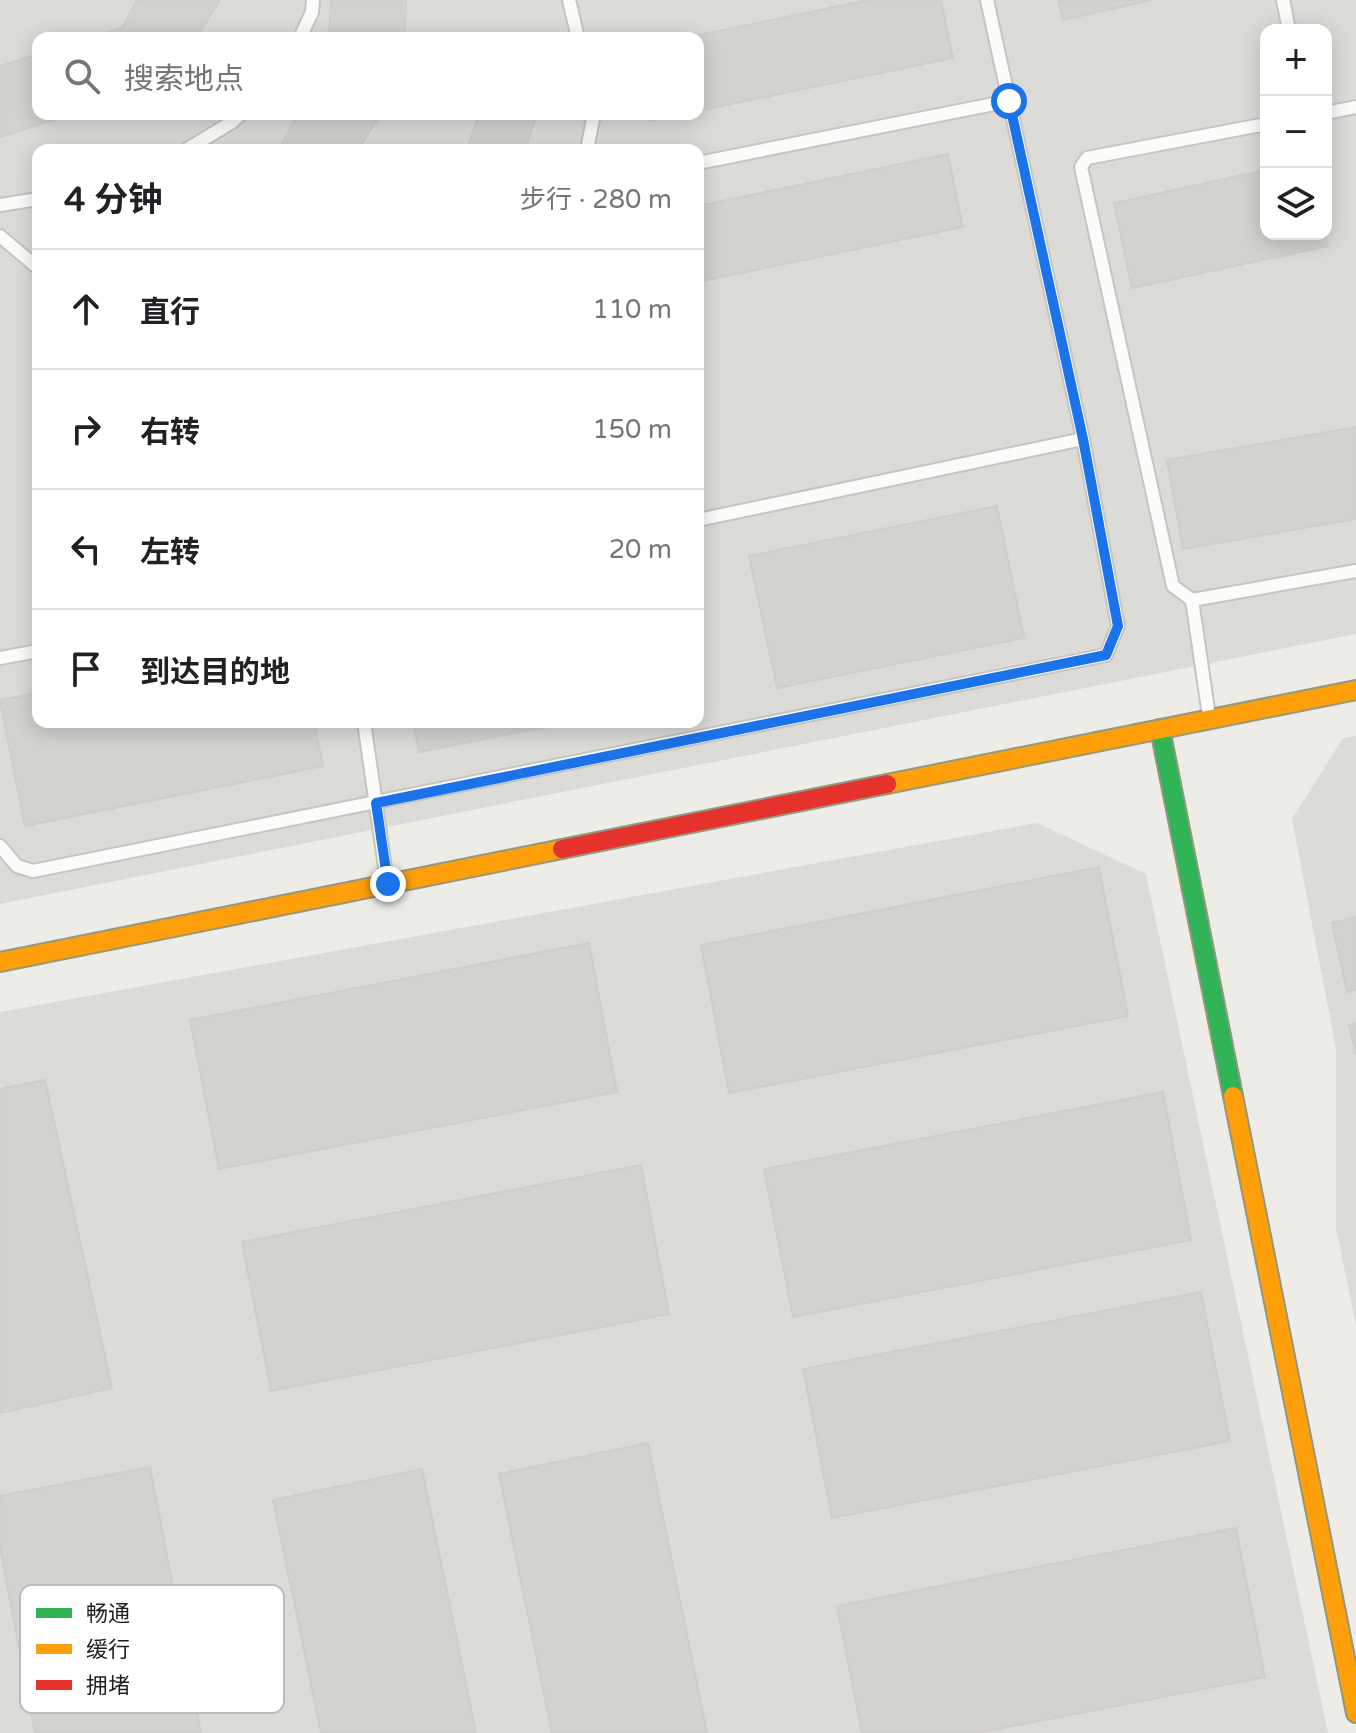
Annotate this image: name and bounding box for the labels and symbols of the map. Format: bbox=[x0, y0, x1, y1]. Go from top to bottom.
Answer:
route start bbox=[991, 83, 1027, 119]
route end bbox=[370, 866, 406, 902]
legend bbox=[20, 1585, 284, 1713]
text: 畅通 bbox=[86, 1601, 130, 1627]
text: 缓行 bbox=[86, 1637, 130, 1663]
text: 拥堵 bbox=[86, 1673, 130, 1699]

